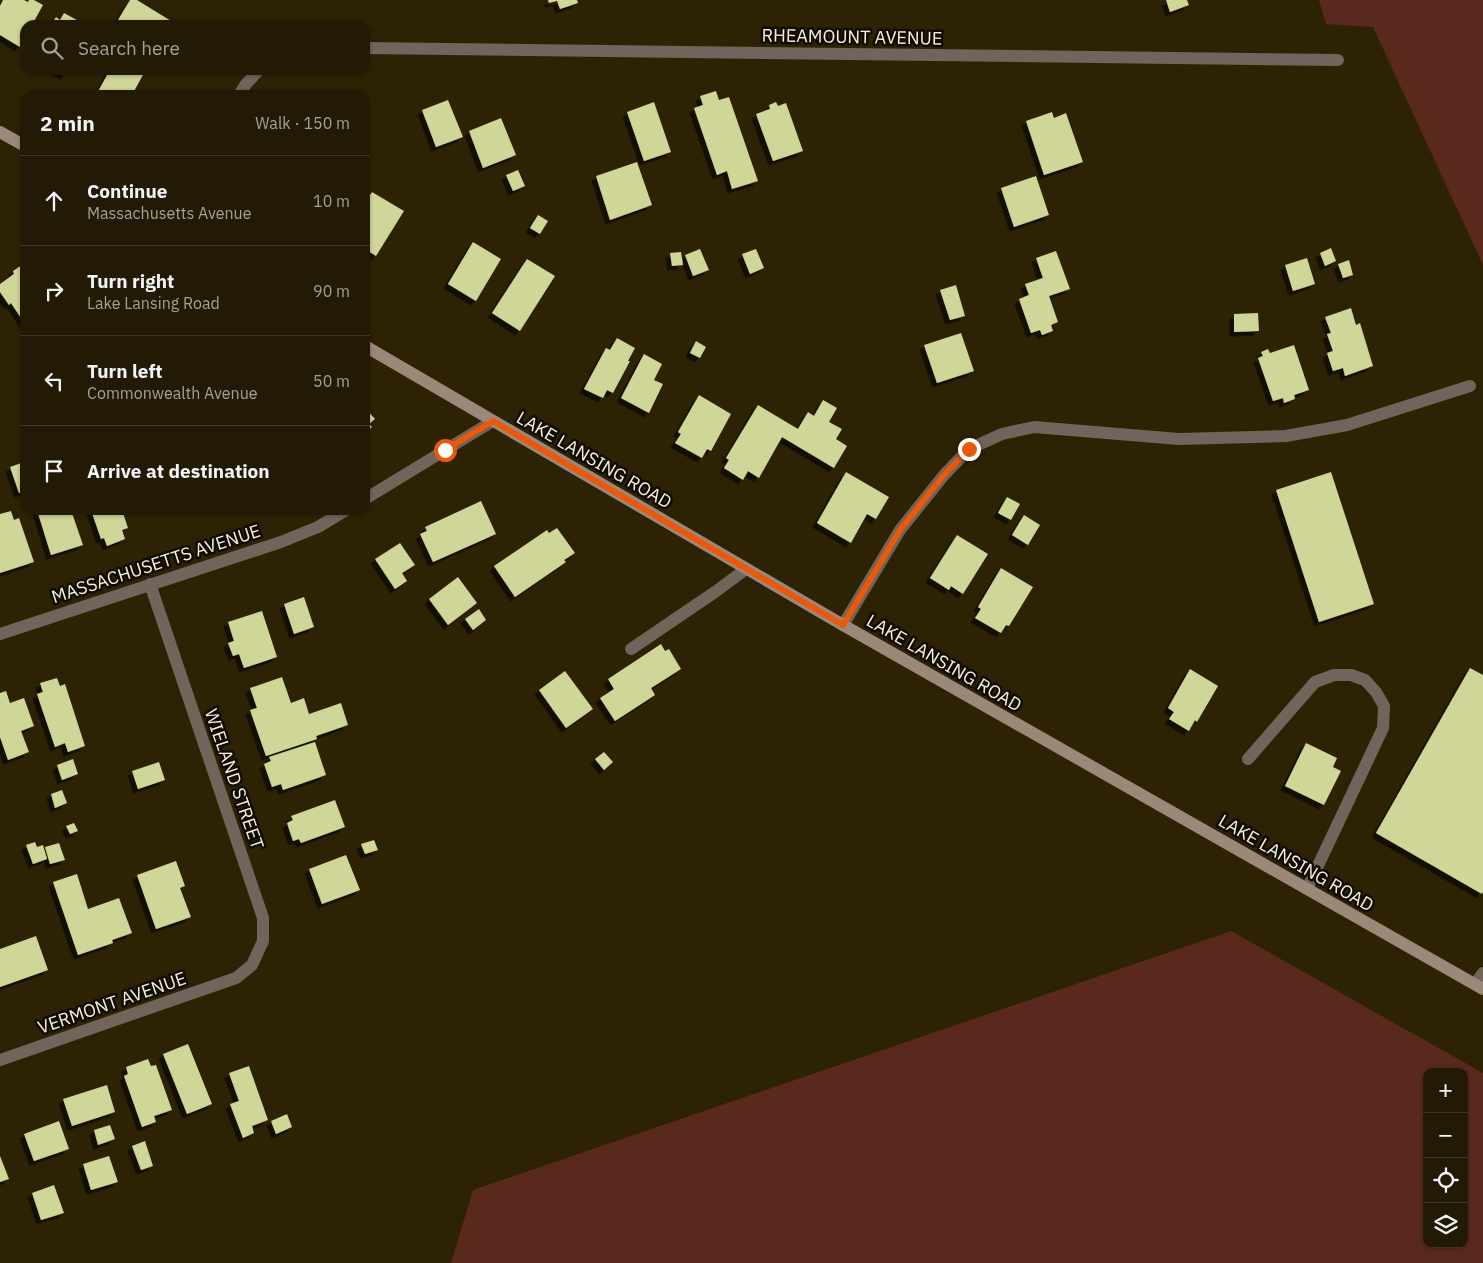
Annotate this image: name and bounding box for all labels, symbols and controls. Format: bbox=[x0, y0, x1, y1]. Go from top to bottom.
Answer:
search box bbox=[20, 20, 370, 75]
street label: RHEAMOUNT AVENUE bbox=[761, 23, 943, 50]
icon: search bbox=[38, 34, 66, 62]
text: Search here bbox=[78, 36, 180, 60]
text: 2 min bbox=[40, 109, 95, 137]
text: Walk · 150 m bbox=[255, 113, 350, 133]
text: Continue bbox=[87, 179, 167, 203]
icon: ahead bbox=[40, 187, 68, 215]
text: 10 m bbox=[313, 191, 350, 211]
text: Massachusetts Avenue bbox=[87, 203, 251, 223]
text: Turn right bbox=[87, 269, 174, 293]
icon: right bbox=[40, 277, 68, 305]
text: 90 m bbox=[313, 281, 350, 301]
text: Lake Lansing Road bbox=[87, 293, 220, 313]
text: Turn left bbox=[87, 359, 163, 383]
icon: left bbox=[40, 367, 68, 395]
text: 50 m bbox=[313, 371, 350, 391]
text: Commonwealth Avenue bbox=[87, 383, 258, 403]
street label: LAKE LANSING ROAD bbox=[513, 406, 676, 513]
route end bbox=[958, 438, 981, 461]
route start bbox=[434, 439, 457, 462]
icon: arrive bbox=[40, 457, 68, 485]
text: Arrive at destination bbox=[87, 459, 270, 483]
street label: MASSACHUSETTS AVENUE bbox=[48, 519, 263, 608]
street label: LAKE LANSING ROAD bbox=[863, 609, 1026, 716]
street label: WIELAND STREET bbox=[200, 706, 269, 852]
street label: LAKE LANSING ROAD bbox=[1215, 809, 1378, 916]
street label: VERMONT AVENUE bbox=[35, 966, 189, 1039]
map controls bbox=[1423, 1068, 1468, 1248]
button: + bbox=[1423, 1068, 1468, 1113]
button: − bbox=[1423, 1113, 1468, 1158]
button: locate bbox=[1423, 1158, 1468, 1203]
button: layers bbox=[1423, 1203, 1468, 1248]

